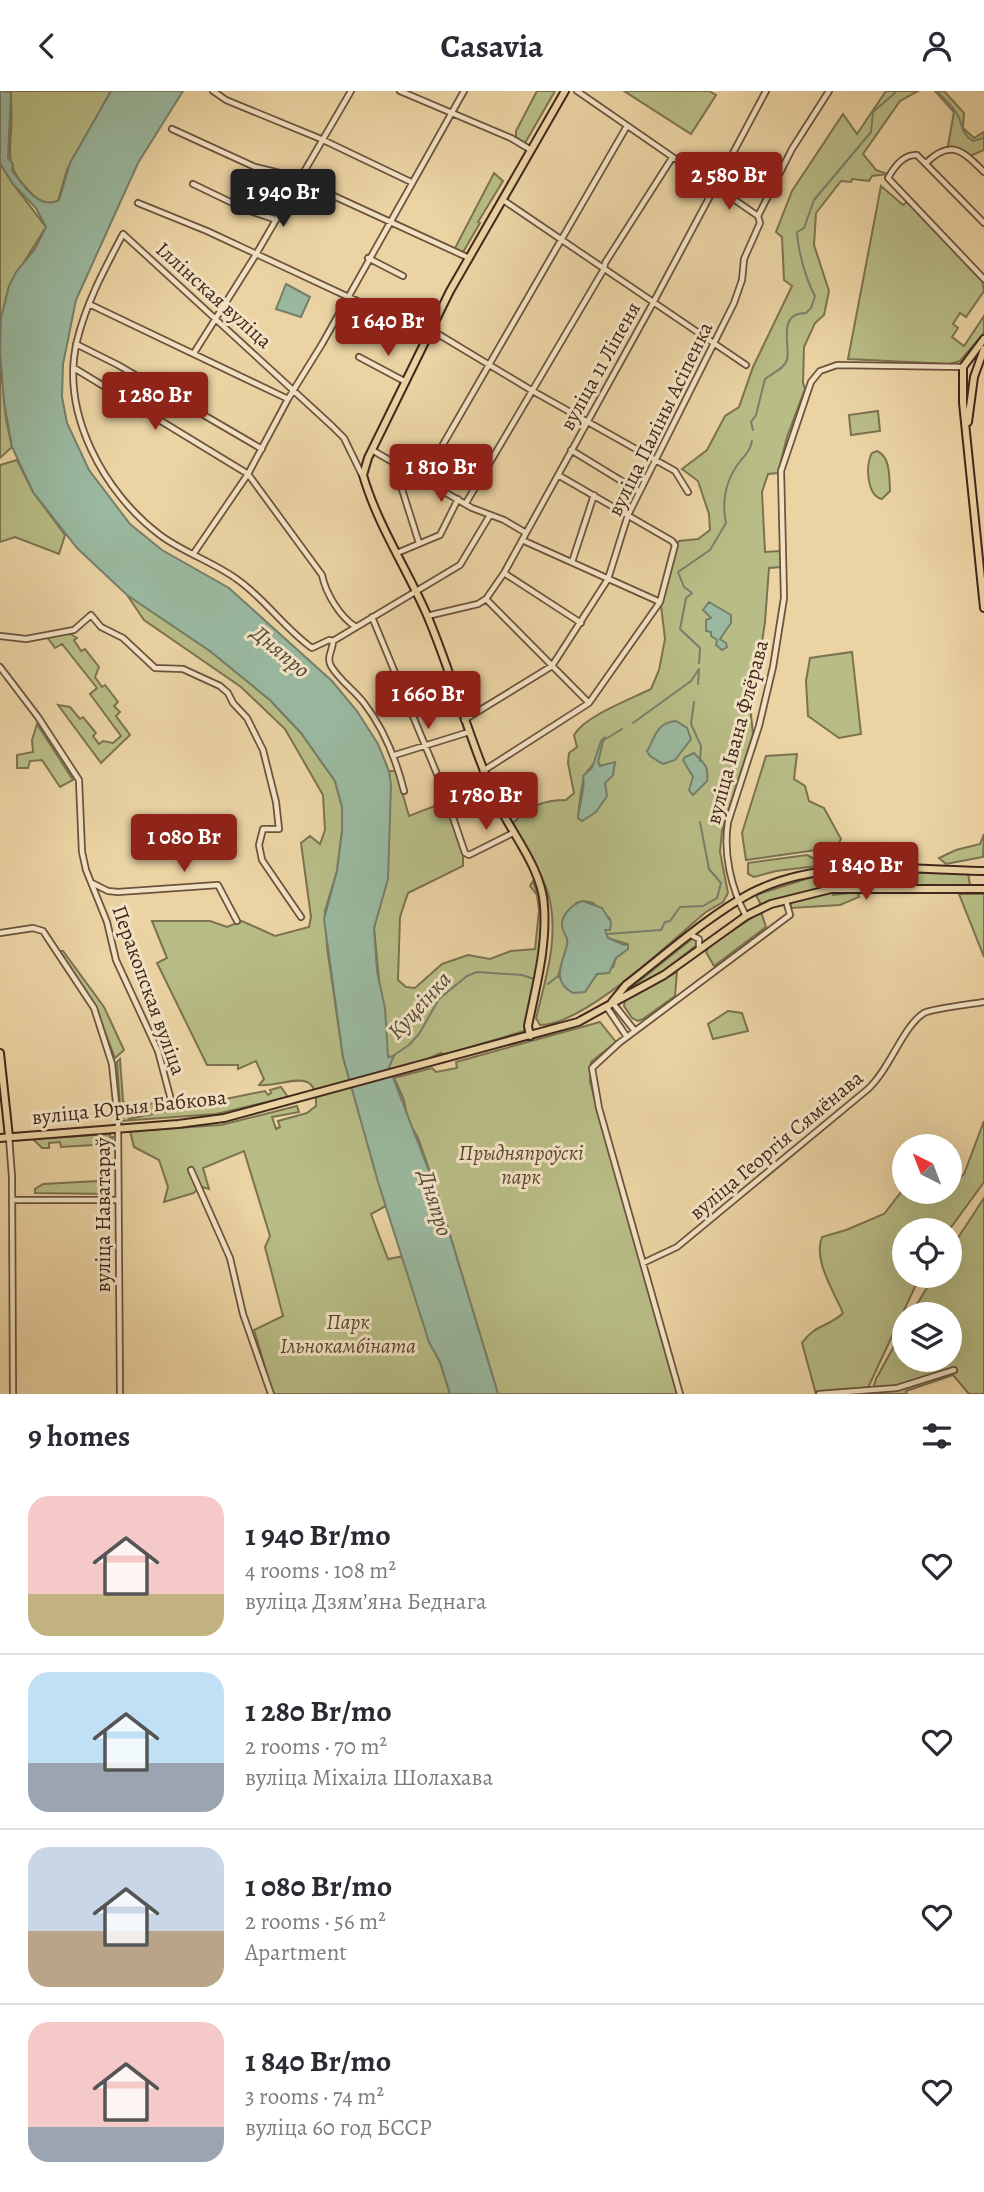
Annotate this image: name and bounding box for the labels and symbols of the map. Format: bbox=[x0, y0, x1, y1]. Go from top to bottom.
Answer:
pin: 2 580 Br bbox=[657, 152, 801, 212]
pin: 1 940 Br bbox=[211, 169, 355, 229]
street label: Іллінская вуліца bbox=[150, 235, 278, 355]
street label: вуліца 11 Ліпеня bbox=[553, 297, 647, 435]
pin: 1 640 Br bbox=[316, 299, 460, 358]
street label: вуліца Паліны Асіпенка bbox=[601, 317, 719, 521]
pin: 1 280 Br bbox=[83, 373, 227, 432]
pin: 1 810 Br bbox=[369, 445, 513, 504]
water label: Дняпро bbox=[243, 617, 316, 685]
street label: вуліца Івана Флёрава bbox=[699, 636, 775, 827]
pin: 1 660 Br bbox=[356, 671, 500, 731]
pin: 1 780 Br bbox=[414, 773, 558, 832]
pin: 1 080 Br bbox=[112, 815, 256, 874]
pin: 1 840 Br bbox=[794, 843, 938, 902]
street label: Перакопская вуліца bbox=[105, 901, 193, 1079]
water label: Куцеінка bbox=[380, 964, 459, 1046]
street label: вуліца Георгія Сямёнава bbox=[683, 1064, 869, 1226]
street label: вуліца Юрыя Бабкова bbox=[30, 1083, 228, 1131]
north arrow bbox=[892, 1134, 962, 1204]
street label: вуліца Наватараў bbox=[89, 1137, 117, 1292]
park label: Прыдняпроўскі парк bbox=[459, 1139, 584, 1191]
water label: Дняпро bbox=[410, 1164, 460, 1240]
park label: Парк Ільнокамбіната bbox=[280, 1308, 416, 1360]

